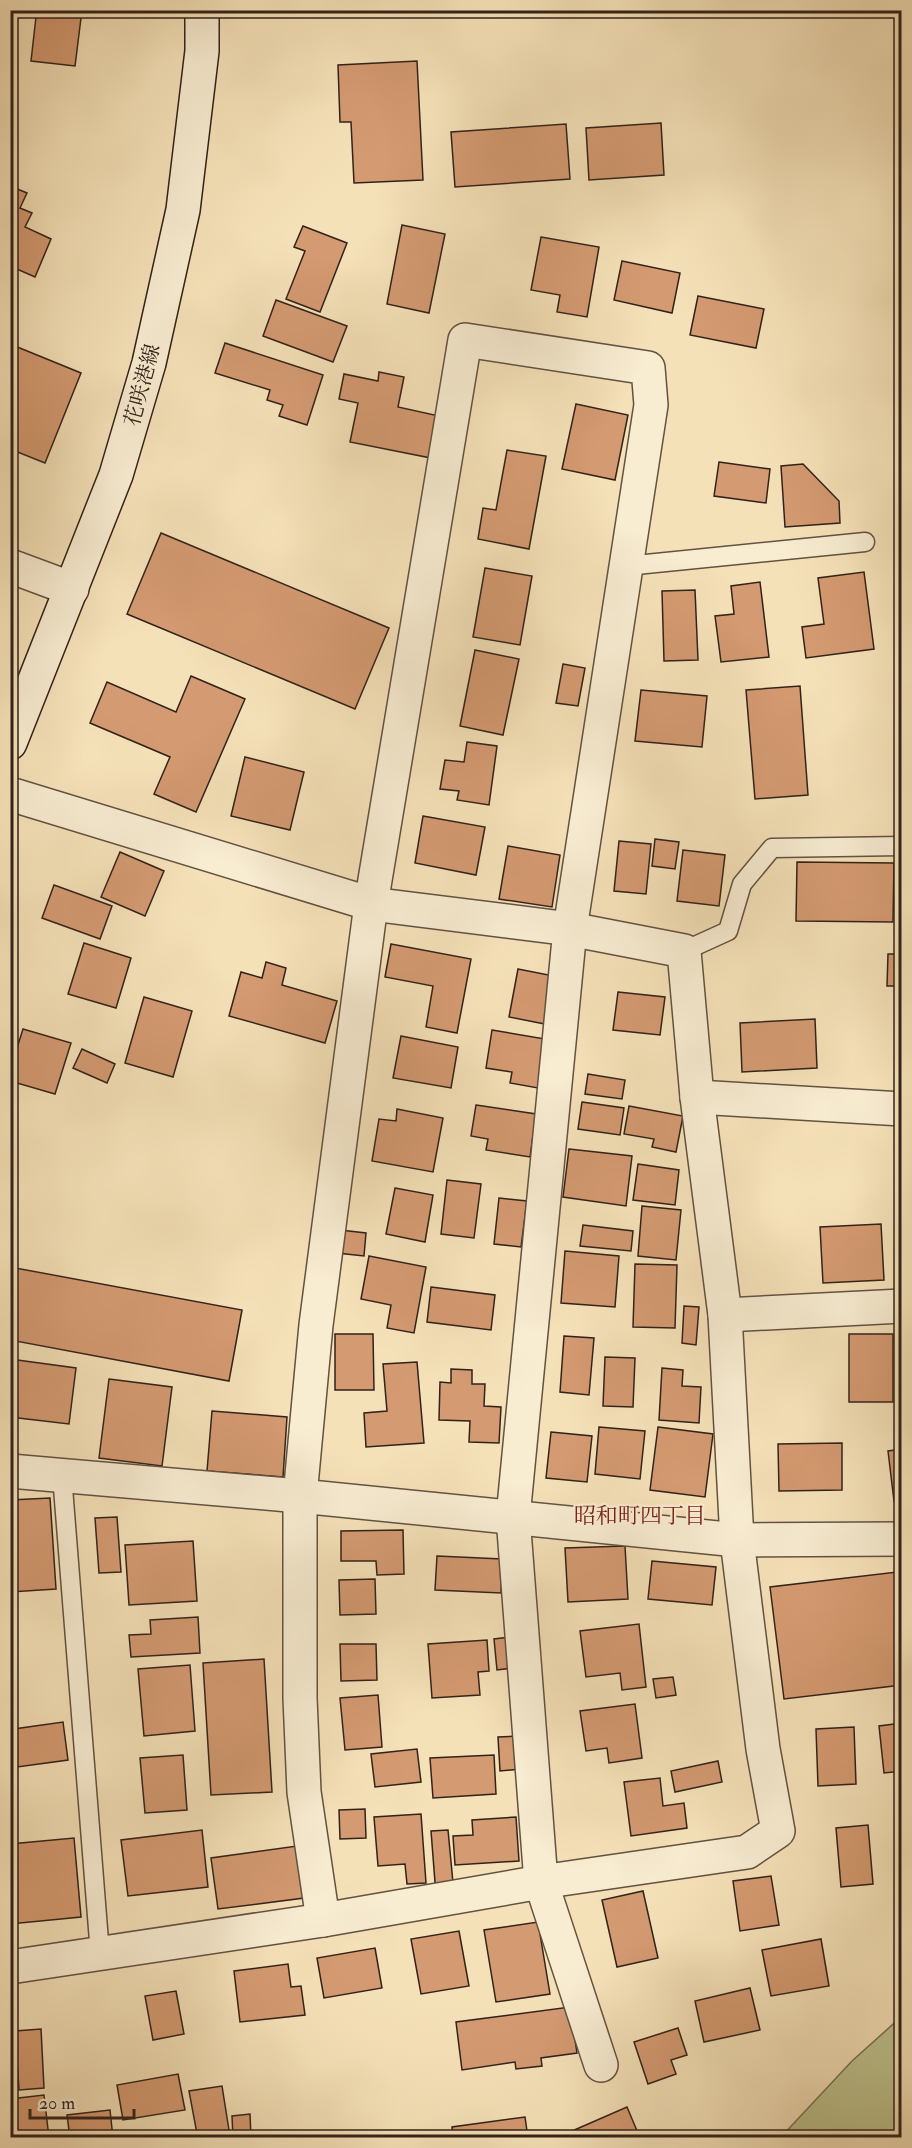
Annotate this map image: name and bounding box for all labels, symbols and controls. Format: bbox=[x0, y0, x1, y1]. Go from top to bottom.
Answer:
street label: 花咲港線 bbox=[119, 341, 166, 429]
district label: 昭和町四丁目 bbox=[574, 1502, 706, 1530]
scale bar bbox=[30, 2082, 134, 2120]
text: 20 m bbox=[39, 2092, 75, 2115]

